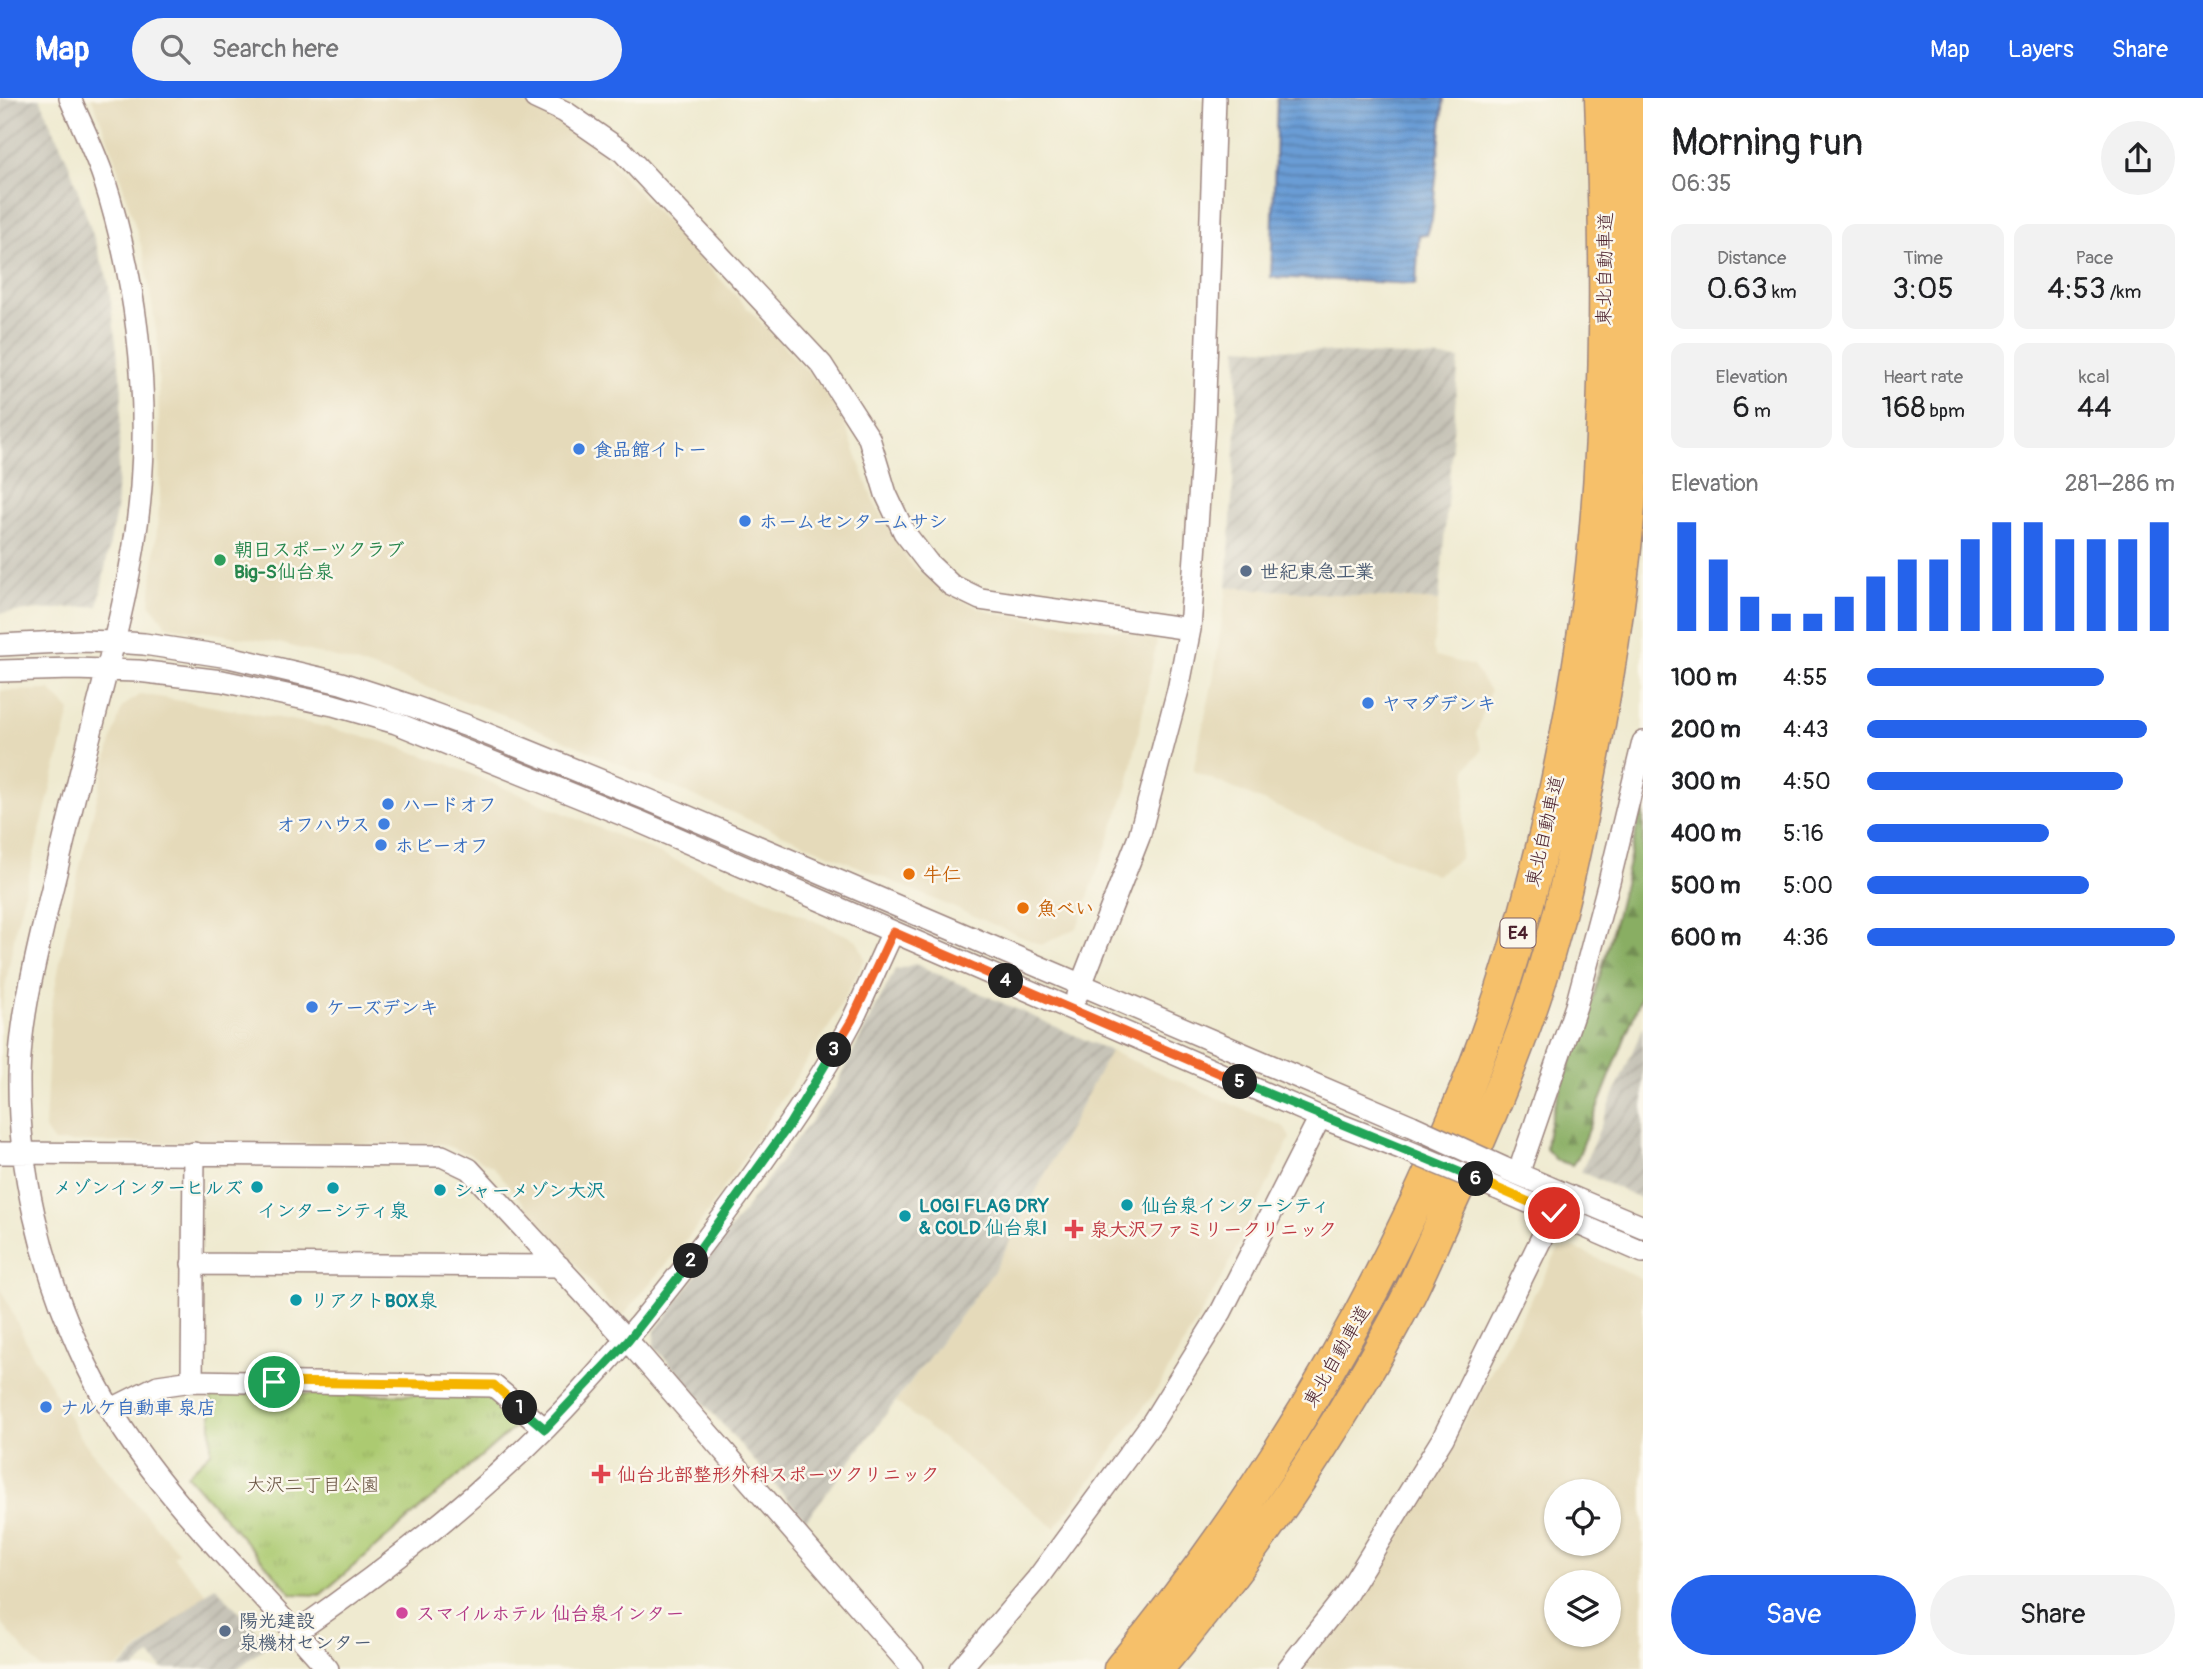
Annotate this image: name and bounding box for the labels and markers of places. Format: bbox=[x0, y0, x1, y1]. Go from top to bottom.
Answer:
place label: 食品館イトー bbox=[593, 438, 707, 462]
marker: 食品館イトー bbox=[571, 441, 587, 457]
place label: ホームセンタームサシ bbox=[759, 510, 947, 534]
marker: ホームセンタームサシ bbox=[737, 513, 753, 529]
place label: 朝日スポーツクラブ Big-S仙台泉 bbox=[234, 538, 405, 584]
marker: 朝日スポーツクラブ Big-S仙台泉 bbox=[212, 552, 228, 568]
place label: 世紀東急工業 bbox=[1260, 560, 1374, 584]
marker: 世紀東急工業 bbox=[1238, 563, 1254, 579]
place label: ヤマダデンキ bbox=[1382, 692, 1496, 716]
marker: ヤマダデンキ bbox=[1360, 695, 1376, 711]
place label: ハードオフ bbox=[402, 793, 497, 817]
marker: ハードオフ bbox=[380, 796, 396, 812]
place label: オフハウス bbox=[276, 813, 370, 837]
marker: オフハウス bbox=[376, 816, 392, 832]
place label: ホビーオフ bbox=[395, 834, 489, 858]
marker: ホビーオフ bbox=[373, 837, 389, 853]
place label: 牛仁 bbox=[923, 863, 961, 887]
marker: 牛仁 bbox=[901, 866, 917, 882]
place label: 魚べい bbox=[1037, 897, 1094, 921]
marker: 魚べい bbox=[1015, 900, 1031, 916]
pin: 4 bbox=[988, 964, 1024, 998]
place label: ケーズデンキ bbox=[326, 996, 438, 1020]
marker: ケーズデンキ bbox=[304, 999, 320, 1015]
pin: 3 bbox=[816, 1032, 852, 1068]
pin: 5 bbox=[1222, 1065, 1258, 1100]
pin: 6 bbox=[1458, 1162, 1494, 1196]
place label: メゾンインターヒルズ bbox=[53, 1176, 243, 1200]
marker: メゾンインターヒルズ bbox=[249, 1179, 265, 1195]
place label: シャーメゾン大沢 bbox=[454, 1179, 605, 1203]
marker: インターシティ泉 bbox=[325, 1180, 341, 1196]
marker: シャーメゾン大沢 bbox=[432, 1182, 448, 1198]
pin bbox=[1524, 1183, 1584, 1243]
place label: LOGI FLAG DRY & COLD 仙台泉I bbox=[919, 1194, 1049, 1240]
place label: 仙台泉インターシティ bbox=[1141, 1194, 1330, 1218]
marker: 仙台泉インターシティ bbox=[1119, 1197, 1135, 1213]
place label: インターシティ泉 bbox=[257, 1199, 409, 1223]
marker: LOGI FLAG DRY & COLD 仙台泉I bbox=[897, 1208, 913, 1224]
place label: 泉大沢ファミリークリニック bbox=[1090, 1218, 1337, 1242]
marker: 泉大沢ファミリークリニック bbox=[1064, 1219, 1084, 1239]
pin: 2 bbox=[674, 1244, 708, 1278]
place label: リアクトBOX泉 bbox=[310, 1289, 437, 1313]
marker: リアクトBOX泉 bbox=[288, 1292, 304, 1308]
pin bbox=[244, 1352, 304, 1412]
pin: 1 bbox=[503, 1390, 538, 1426]
place label: ナルケ自動車 泉店 bbox=[60, 1396, 216, 1420]
marker: ナルケ自動車 泉店 bbox=[38, 1399, 54, 1415]
place label: 仙台北部整形外科スポーツクリニック bbox=[617, 1463, 940, 1487]
marker: 仙台北部整形外科スポーツクリニック bbox=[591, 1464, 611, 1484]
place label: スマイルホテル 仙台泉インター bbox=[416, 1602, 684, 1626]
marker: スマイルホテル 仙台泉インター bbox=[394, 1605, 410, 1621]
place label: 陽光建設 泉機材センター bbox=[239, 1609, 372, 1655]
marker: 陽光建設 泉機材センター bbox=[217, 1623, 233, 1639]

